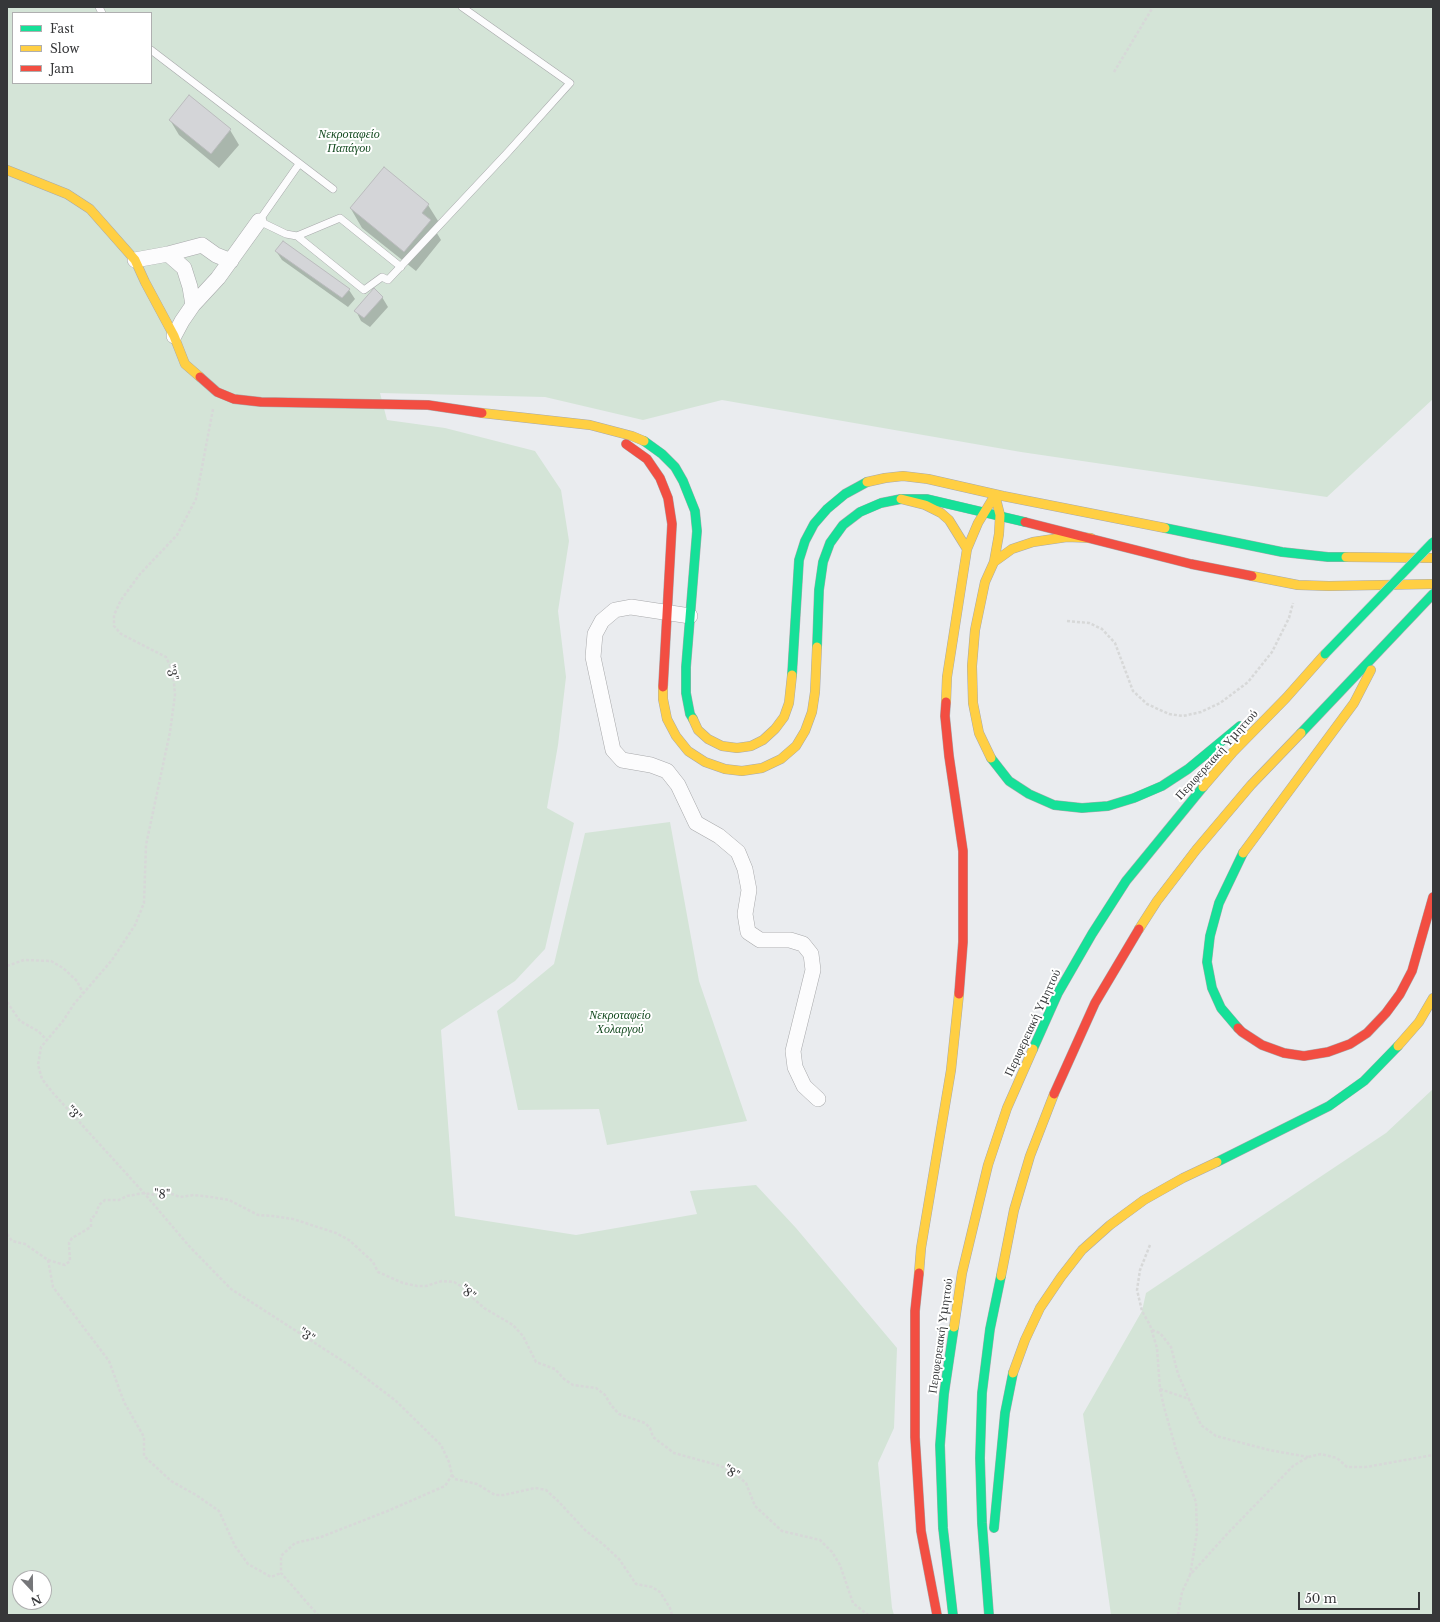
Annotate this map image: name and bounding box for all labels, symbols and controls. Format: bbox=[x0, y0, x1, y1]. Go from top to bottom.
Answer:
legend bbox=[12, 12, 152, 84]
text: Fast bbox=[50, 21, 74, 36]
text: Slow bbox=[50, 41, 79, 56]
text: Jam bbox=[50, 61, 74, 76]
park label: Νεκροταφείο Παπάγου bbox=[318, 128, 380, 156]
street label: "3" bbox=[162, 663, 180, 683]
street label: Περιφερειακή Υμηττού bbox=[1173, 707, 1261, 803]
street label: Περιφερειακή Υμηττού bbox=[1002, 967, 1064, 1079]
park label: Νεκροταφείο Χολαργού bbox=[589, 1009, 651, 1037]
street label: "3" bbox=[62, 1103, 84, 1125]
street label: "8" bbox=[154, 1187, 170, 1203]
street label: Περιφερειακή Υμηττού bbox=[926, 1277, 956, 1395]
street label: "8" bbox=[456, 1282, 478, 1304]
street label: "3" bbox=[295, 1326, 317, 1346]
street label: "8" bbox=[720, 1463, 742, 1483]
north arrow bbox=[12, 1570, 52, 1610]
scale bar bbox=[1300, 1584, 1422, 1610]
text: 50 m bbox=[1305, 1591, 1337, 1606]
text: N bbox=[29, 1592, 44, 1609]

